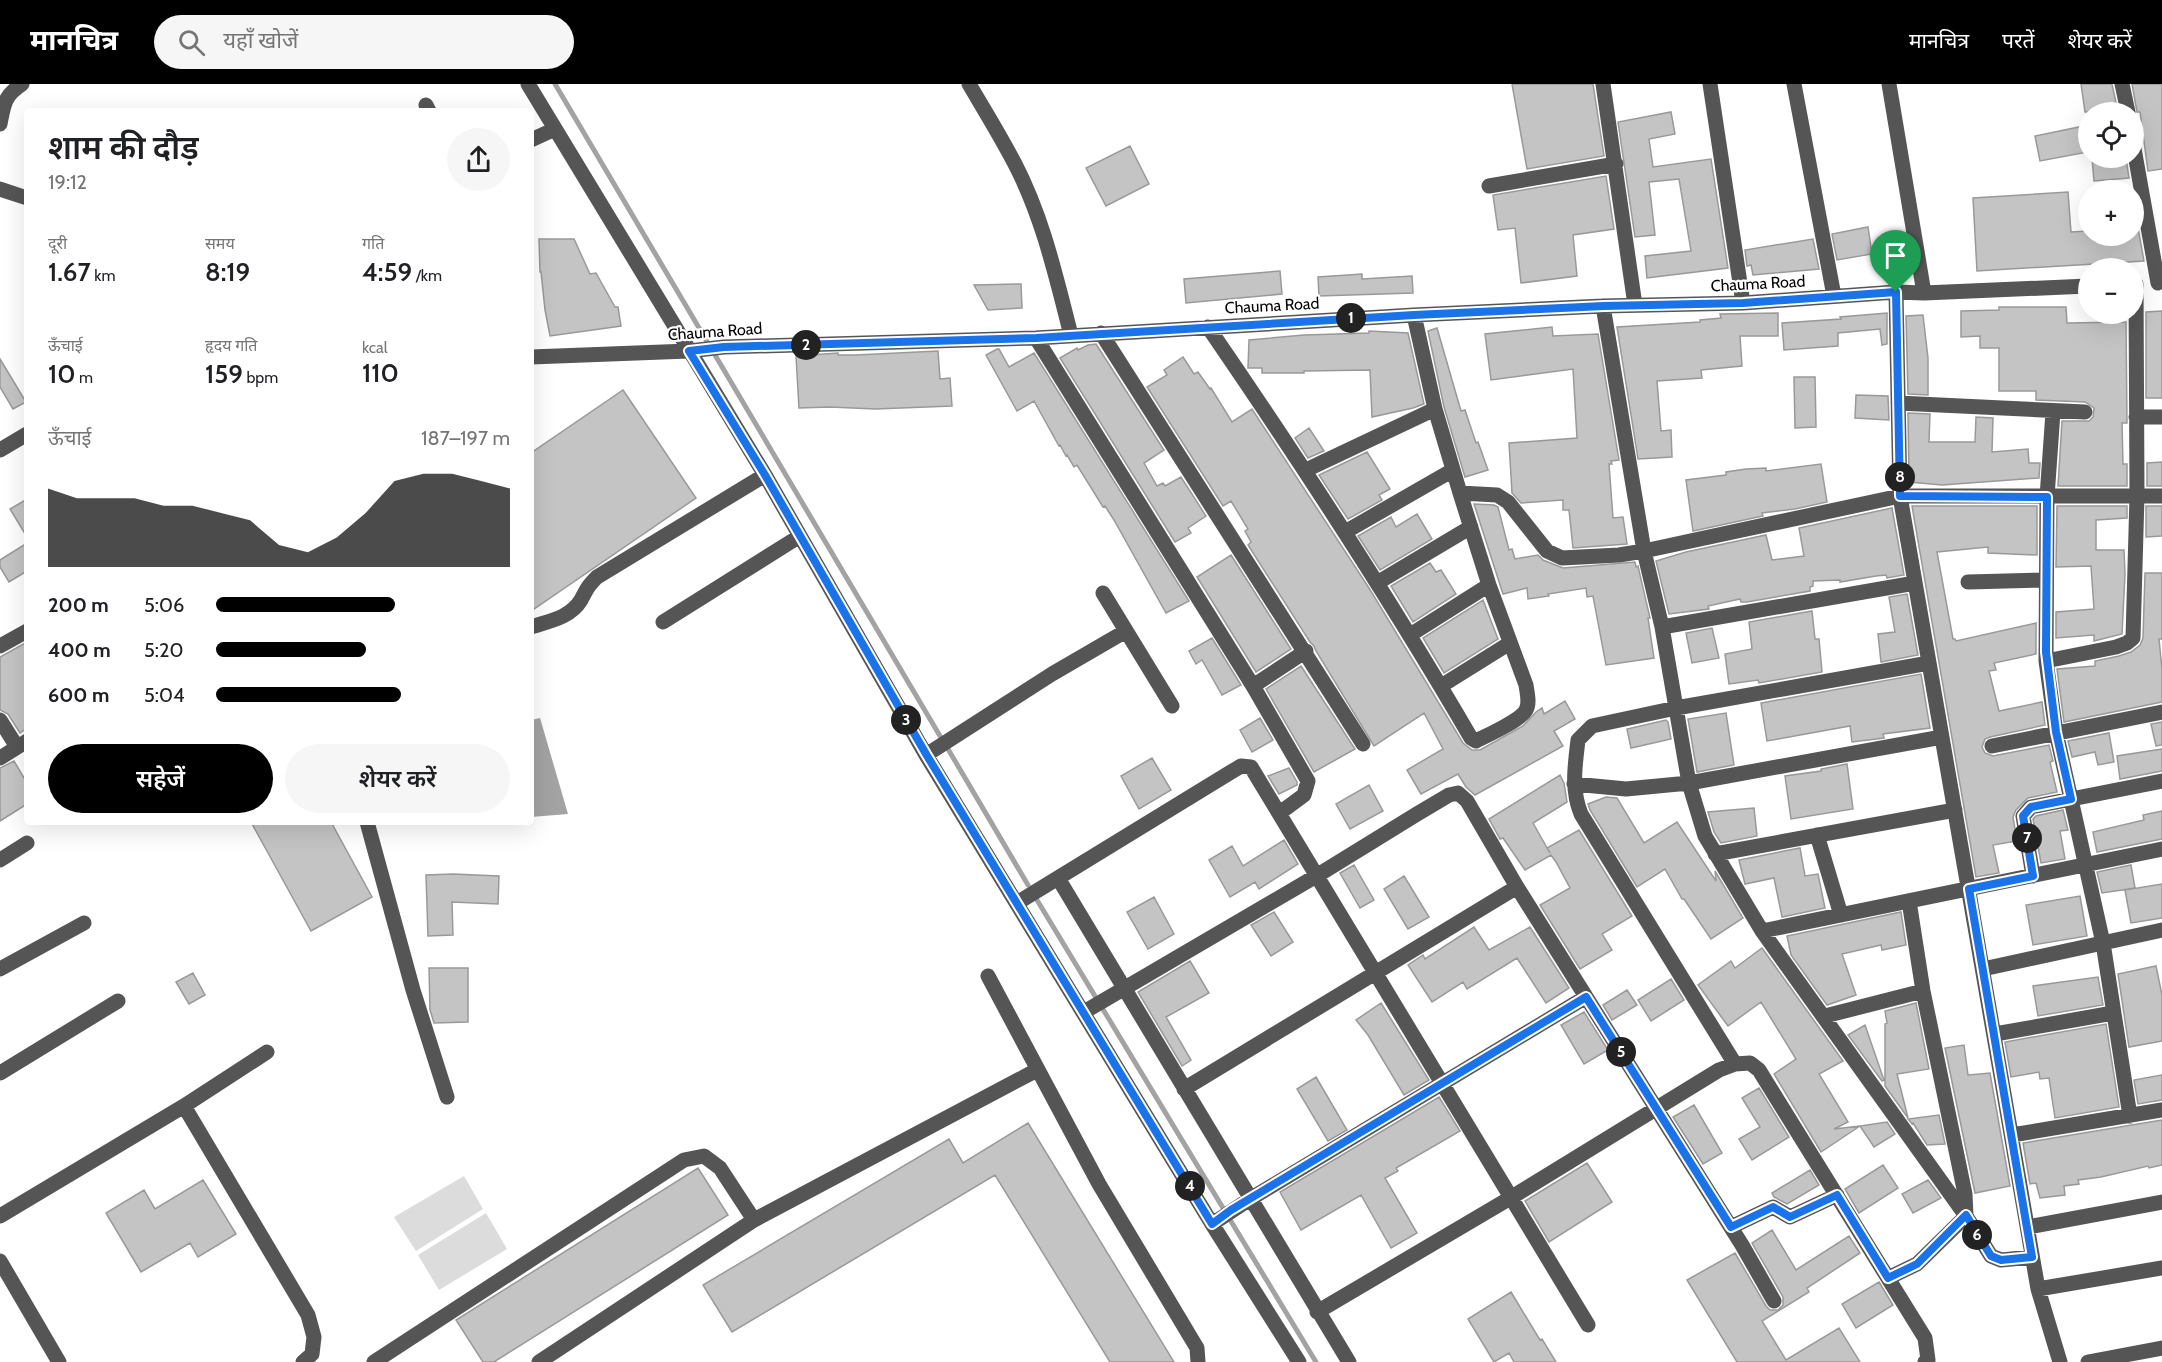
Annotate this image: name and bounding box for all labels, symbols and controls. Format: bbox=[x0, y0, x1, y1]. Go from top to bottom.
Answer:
search box bbox=[154, 15, 574, 69]
text: मानचित्र bbox=[30, 23, 118, 57]
icon: search bbox=[175, 26, 208, 59]
text: यहाँ खोजें bbox=[223, 27, 298, 54]
text: मानचित्र bbox=[1909, 28, 1969, 53]
text: परतें bbox=[2002, 28, 2035, 53]
text: शेयर करें bbox=[2068, 28, 2132, 53]
map controls bbox=[2078, 102, 2144, 324]
button: locate bbox=[2078, 102, 2144, 168]
text: शाम की दौड़ bbox=[48, 127, 199, 167]
button: share bbox=[447, 128, 510, 191]
text: 19:12 bbox=[48, 170, 87, 194]
button: + bbox=[2078, 180, 2144, 246]
pin bbox=[1870, 230, 1921, 292]
text: दूरी bbox=[48, 234, 67, 253]
text: समय bbox=[205, 234, 235, 253]
text: गति bbox=[362, 234, 384, 253]
icon: arrive bbox=[1879, 239, 1912, 272]
text: 1.67 bbox=[48, 256, 91, 288]
text: 8:19 bbox=[205, 256, 250, 288]
text: 4:59 bbox=[362, 256, 412, 288]
button: − bbox=[2078, 258, 2144, 324]
text: km bbox=[91, 266, 115, 285]
text: /km bbox=[412, 266, 442, 285]
street label: Chauma Road bbox=[1710, 272, 1806, 295]
street label: Chauma Road bbox=[1224, 294, 1320, 317]
pin: 1 bbox=[1336, 303, 1366, 333]
text: 1 bbox=[1348, 308, 1354, 327]
street label: Chauma Road bbox=[667, 319, 763, 344]
pin: 2 bbox=[791, 330, 821, 360]
text: 2 bbox=[802, 335, 810, 354]
text: ऊँचाई bbox=[48, 336, 83, 355]
text: हृदय गति bbox=[205, 336, 257, 355]
text: kcal bbox=[362, 338, 388, 357]
text: 110 bbox=[362, 357, 399, 389]
text: 10 bbox=[48, 358, 75, 390]
text: 159 bbox=[205, 358, 243, 390]
text: m bbox=[75, 368, 93, 387]
text: bpm bbox=[243, 368, 278, 387]
text: ऊँचाई bbox=[48, 426, 91, 450]
text: 187–197 m bbox=[421, 426, 510, 450]
pin: 8 bbox=[1885, 462, 1915, 492]
text: 8 bbox=[1895, 467, 1905, 486]
text: 200 m bbox=[48, 593, 109, 617]
text: 5:06 bbox=[144, 593, 184, 617]
text: 400 m bbox=[48, 638, 111, 662]
text: 5:20 bbox=[144, 638, 183, 662]
text: 600 m bbox=[48, 683, 109, 707]
text: 5:04 bbox=[144, 683, 185, 707]
pin: 3 bbox=[891, 705, 921, 735]
text: 3 bbox=[902, 710, 910, 729]
button: सहेजें bbox=[48, 744, 273, 813]
button: शेयर करें bbox=[285, 744, 510, 813]
pin: 7 bbox=[2012, 823, 2042, 853]
text: 7 bbox=[2023, 828, 2031, 847]
pin: 5 bbox=[1606, 1037, 1636, 1067]
text: 5 bbox=[1617, 1042, 1625, 1061]
pin: 4 bbox=[1175, 1171, 1205, 1201]
text: 4 bbox=[1185, 1176, 1195, 1195]
pin: 6 bbox=[1962, 1220, 1992, 1250]
text: 6 bbox=[1973, 1225, 1982, 1244]

